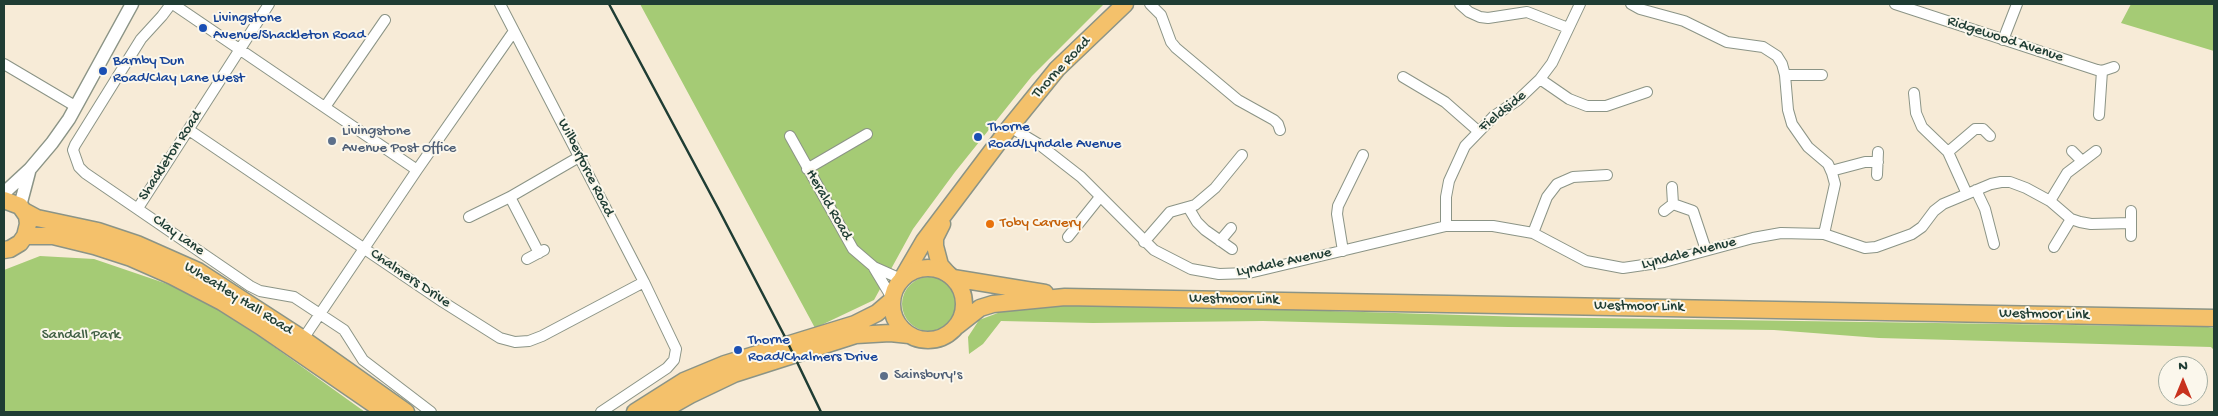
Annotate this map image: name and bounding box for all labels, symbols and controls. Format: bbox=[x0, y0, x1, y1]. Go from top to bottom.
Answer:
place label: Livingstone Avenue/Shackleton Road bbox=[213, 10, 365, 45]
street label: Ridgewood Avenue bbox=[1945, 13, 2065, 67]
marker: Livingstone Avenue/Shackleton Road bbox=[197, 22, 209, 34]
street label: Thorne Road bbox=[1029, 33, 1095, 103]
place label: Barnby Dun Road/Clay Lane West bbox=[113, 53, 244, 88]
marker: Barnby Dun Road/Clay Lane West bbox=[97, 65, 109, 77]
street label: Fieldside bbox=[1476, 87, 1530, 137]
street label: Shackleton Road bbox=[135, 108, 207, 204]
street label: Wilberforce Road bbox=[553, 116, 617, 220]
place label: Thorne Road/Lyndale Avenue bbox=[988, 119, 1121, 154]
place label: Livingstone Avenue Post Office bbox=[342, 123, 456, 158]
marker: Thorne Road/Lyndale Avenue bbox=[972, 131, 984, 143]
marker: Livingstone Avenue Post Office bbox=[326, 135, 338, 147]
street label: Herald Road bbox=[801, 167, 855, 243]
street label: Clay Lane bbox=[149, 212, 207, 260]
place label: Toby Carvery bbox=[1000, 215, 1081, 233]
marker: Toby Carvery bbox=[984, 218, 996, 230]
street label: Lyndale Avenue bbox=[1640, 234, 1738, 274]
street label: Lyndale Avenue bbox=[1235, 244, 1333, 282]
street label: Chalmers Drive bbox=[366, 245, 454, 313]
street label: Wheatley Hall Road bbox=[180, 258, 296, 340]
street label: Westmoor Link bbox=[1189, 290, 1279, 310]
street label: Westmoor Link bbox=[1594, 297, 1684, 317]
street label: Westmoor Link bbox=[1999, 305, 2089, 325]
park label: Sandall Park bbox=[42, 327, 120, 345]
place label: Thorne Road/Chalmers Drive bbox=[748, 332, 878, 367]
marker: Thorne Road/Chalmers Drive bbox=[732, 344, 744, 356]
north arrow bbox=[2158, 356, 2208, 406]
text: N bbox=[2178, 358, 2188, 375]
place label: Sainsbury's bbox=[894, 367, 962, 385]
marker: Sainsbury's bbox=[878, 370, 890, 382]

